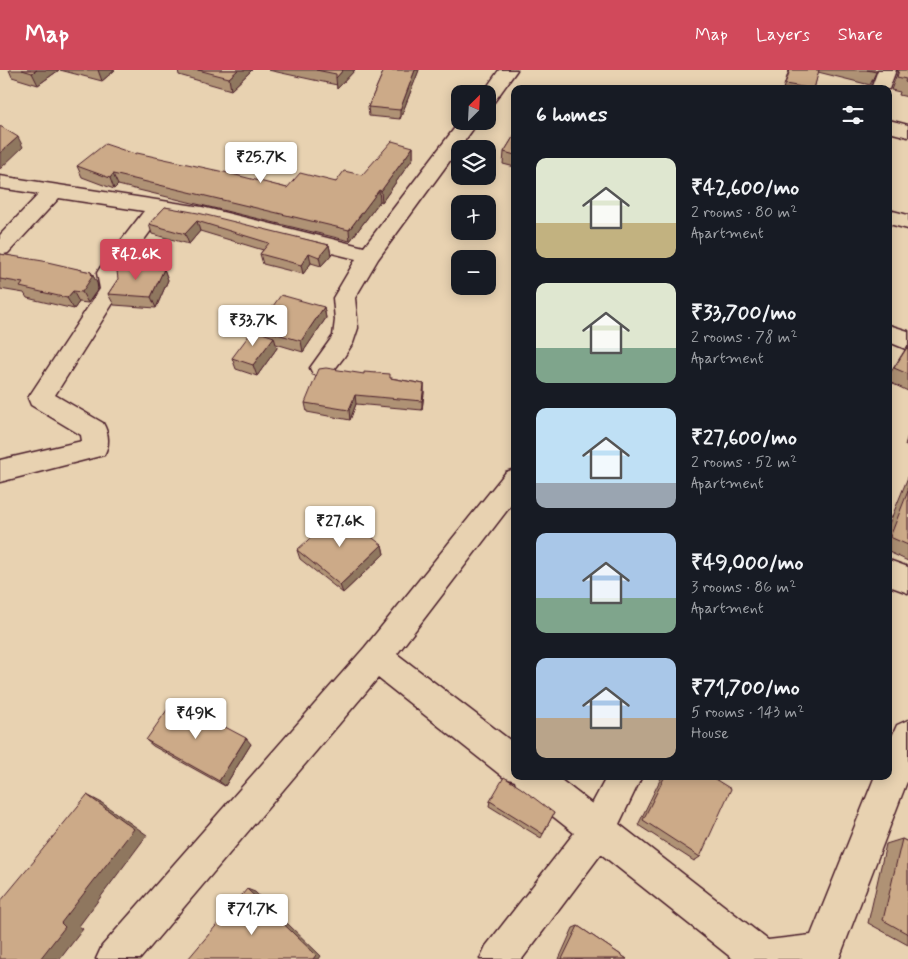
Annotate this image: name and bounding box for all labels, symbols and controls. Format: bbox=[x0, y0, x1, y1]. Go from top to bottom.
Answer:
text: Map bbox=[25, 20, 69, 51]
text: Map bbox=[695, 23, 728, 47]
text: Layers bbox=[756, 23, 810, 47]
text: Share bbox=[838, 23, 883, 47]
north arrow bbox=[451, 85, 496, 130]
map controls bbox=[451, 85, 496, 295]
text: 6 homes bbox=[536, 101, 607, 129]
icon: filters bbox=[839, 101, 867, 129]
button: layers bbox=[451, 140, 496, 185]
pin: ₹25.7K bbox=[220, 142, 302, 184]
text: ₹25.7K bbox=[236, 147, 286, 168]
text: ₹42,600/mo bbox=[691, 174, 799, 202]
icon: home bbox=[576, 178, 636, 238]
button: + bbox=[451, 195, 496, 240]
text: 2 rooms · 80 m² bbox=[691, 202, 797, 223]
text: Apartment bbox=[691, 223, 764, 244]
pin: ₹42.6K bbox=[95, 238, 177, 281]
text: ₹42.6K bbox=[111, 244, 161, 265]
button: − bbox=[451, 250, 496, 295]
text: ₹33,700/mo bbox=[691, 299, 796, 327]
icon: home bbox=[576, 303, 636, 363]
pin: ₹33.7K bbox=[212, 304, 294, 347]
text: ₹33.7K bbox=[229, 310, 277, 331]
text: 2 rooms · 78 m² bbox=[691, 327, 798, 348]
text: Apartment bbox=[691, 348, 764, 369]
text: ₹27,600/mo bbox=[691, 424, 797, 452]
icon: home bbox=[576, 428, 636, 488]
text: 2 rooms · 52 m² bbox=[691, 452, 797, 473]
text: Apartment bbox=[691, 473, 764, 494]
pin: ₹27.6K bbox=[299, 506, 381, 548]
text: ₹27.6K bbox=[316, 511, 364, 532]
text: ₹49,000/mo bbox=[691, 549, 804, 577]
icon: home bbox=[576, 553, 636, 613]
text: 3 rooms · 86 m² bbox=[691, 577, 796, 598]
text: Apartment bbox=[691, 598, 764, 619]
text: ₹71,700/mo bbox=[691, 674, 800, 702]
icon: home bbox=[576, 678, 636, 738]
pin: ₹49K bbox=[166, 698, 226, 740]
text: 5 rooms · 143 m² bbox=[691, 702, 804, 723]
text: ₹49K bbox=[176, 703, 216, 724]
text: House bbox=[691, 723, 729, 744]
pin: ₹71.7K bbox=[211, 894, 293, 936]
text: ₹71.7K bbox=[227, 899, 277, 920]

